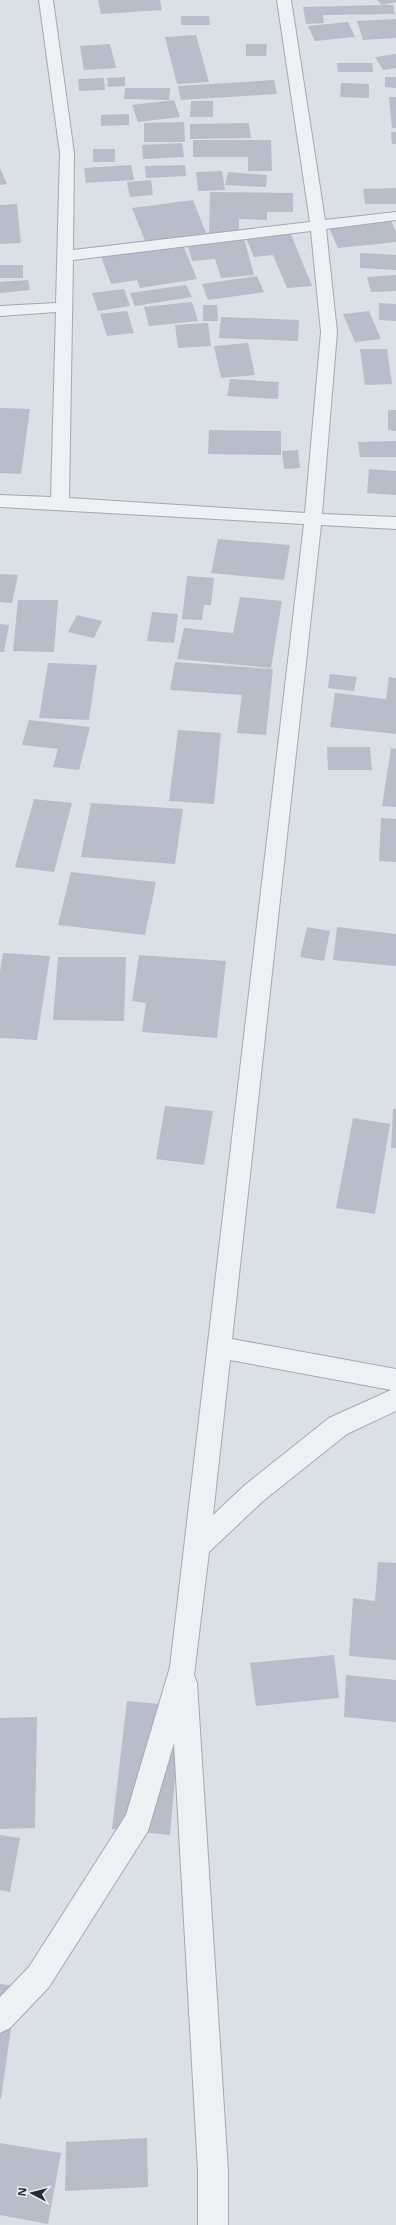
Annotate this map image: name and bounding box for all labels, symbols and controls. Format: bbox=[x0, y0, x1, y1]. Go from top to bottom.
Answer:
north arrow bbox=[12, 2173, 52, 2213]
text: N bbox=[14, 2186, 30, 2197]

